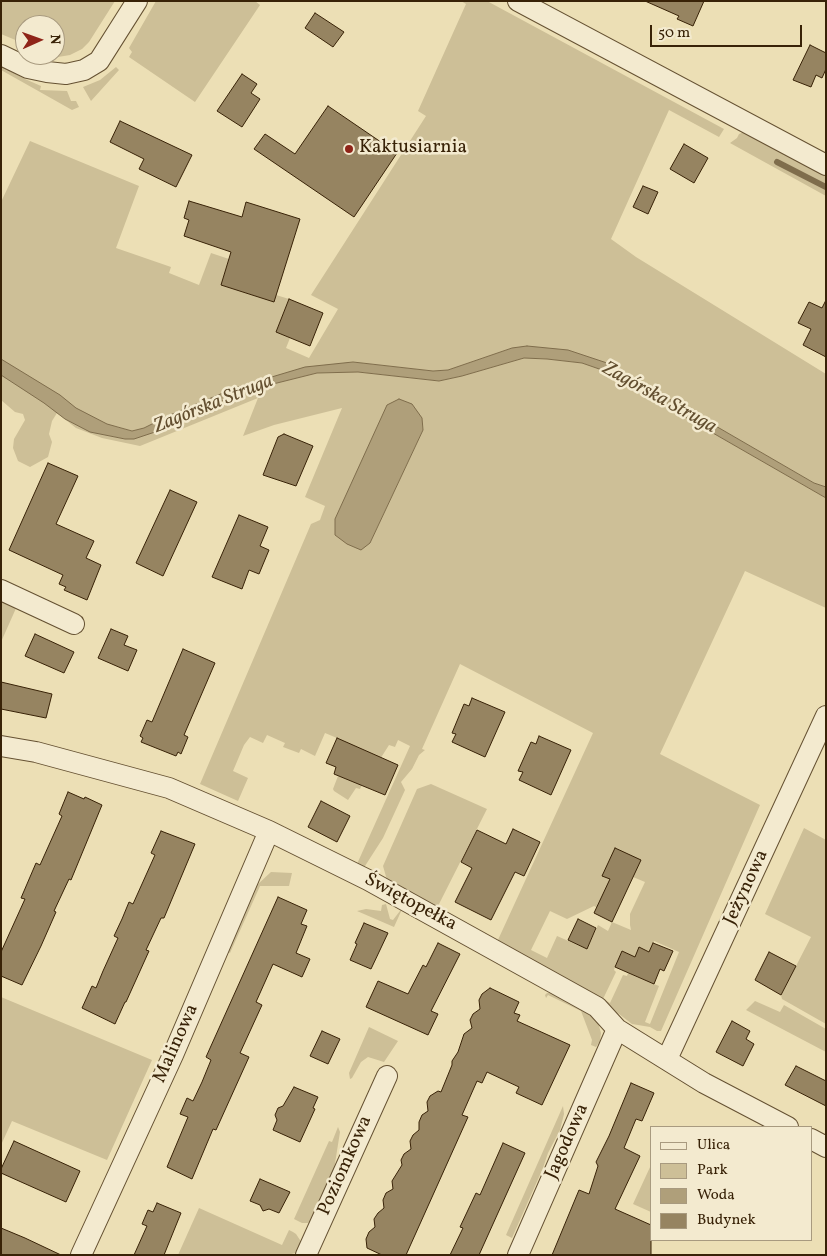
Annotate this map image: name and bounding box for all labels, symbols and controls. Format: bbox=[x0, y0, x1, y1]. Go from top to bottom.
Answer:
north arrow bbox=[15, 15, 65, 65]
scale bar bbox=[652, 15, 804, 47]
text: 50 m bbox=[658, 23, 690, 44]
text: N bbox=[45, 34, 64, 45]
place label: Kaktusiarnia bbox=[359, 138, 467, 160]
marker: Kaktusiarnia bbox=[343, 143, 355, 155]
water label: Zagórska Struga bbox=[598, 358, 720, 440]
water label: Zagórska Struga bbox=[151, 370, 277, 440]
street label: Jeżynowa bbox=[720, 847, 774, 929]
street label: Świętopełka bbox=[360, 869, 460, 937]
street label: Malinowa bbox=[150, 1001, 204, 1087]
street label: Jagodowa bbox=[541, 1101, 595, 1183]
street label: Poziomkowa bbox=[314, 1112, 378, 1220]
legend bbox=[650, 1126, 812, 1241]
text: Ulica bbox=[697, 1135, 730, 1156]
text: Park bbox=[697, 1160, 728, 1181]
text: Woda bbox=[697, 1185, 735, 1206]
text: Budynek bbox=[697, 1210, 756, 1231]

